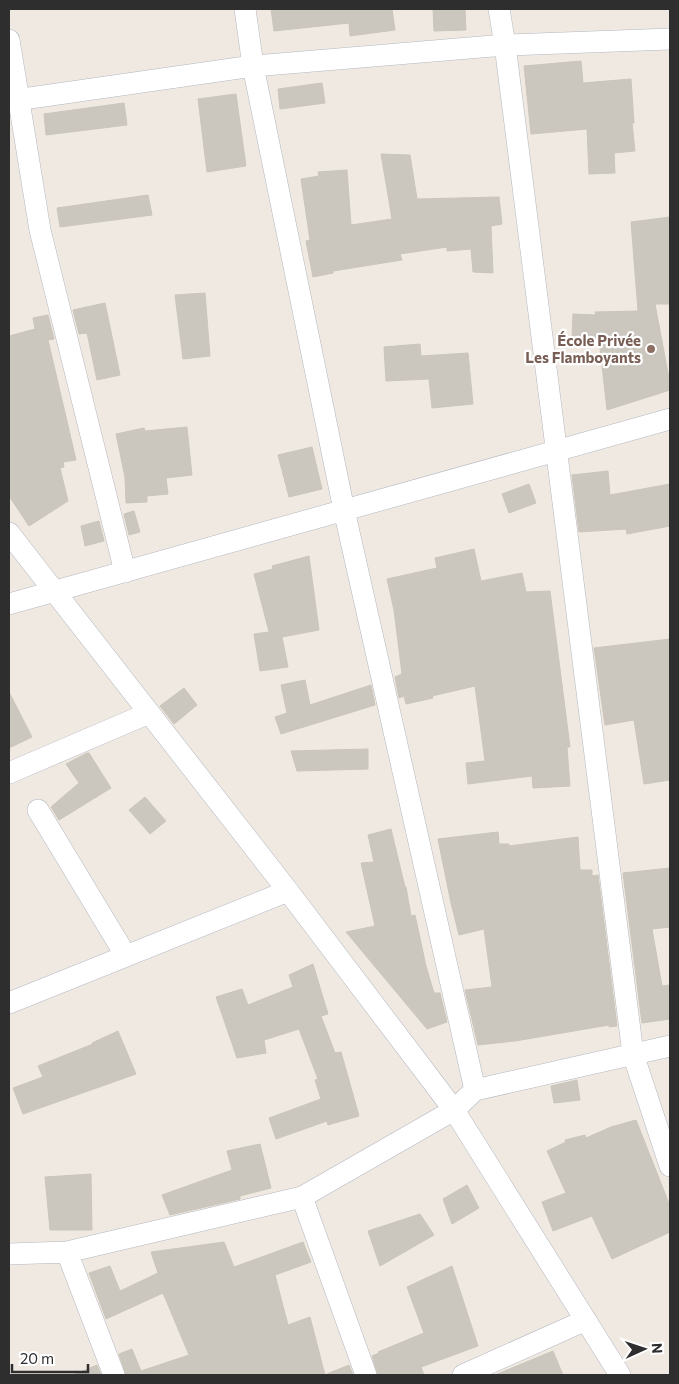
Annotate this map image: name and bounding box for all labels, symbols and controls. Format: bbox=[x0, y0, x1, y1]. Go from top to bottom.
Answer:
place label: École Privée Les Flamboyants bbox=[525, 331, 641, 366]
marker: École Privée Les Flamboyants bbox=[645, 343, 657, 355]
north arrow bbox=[619, 1324, 669, 1374]
scale bar bbox=[12, 1342, 89, 1374]
text: N bbox=[649, 1343, 666, 1354]
text: 20 m bbox=[20, 1349, 54, 1367]

